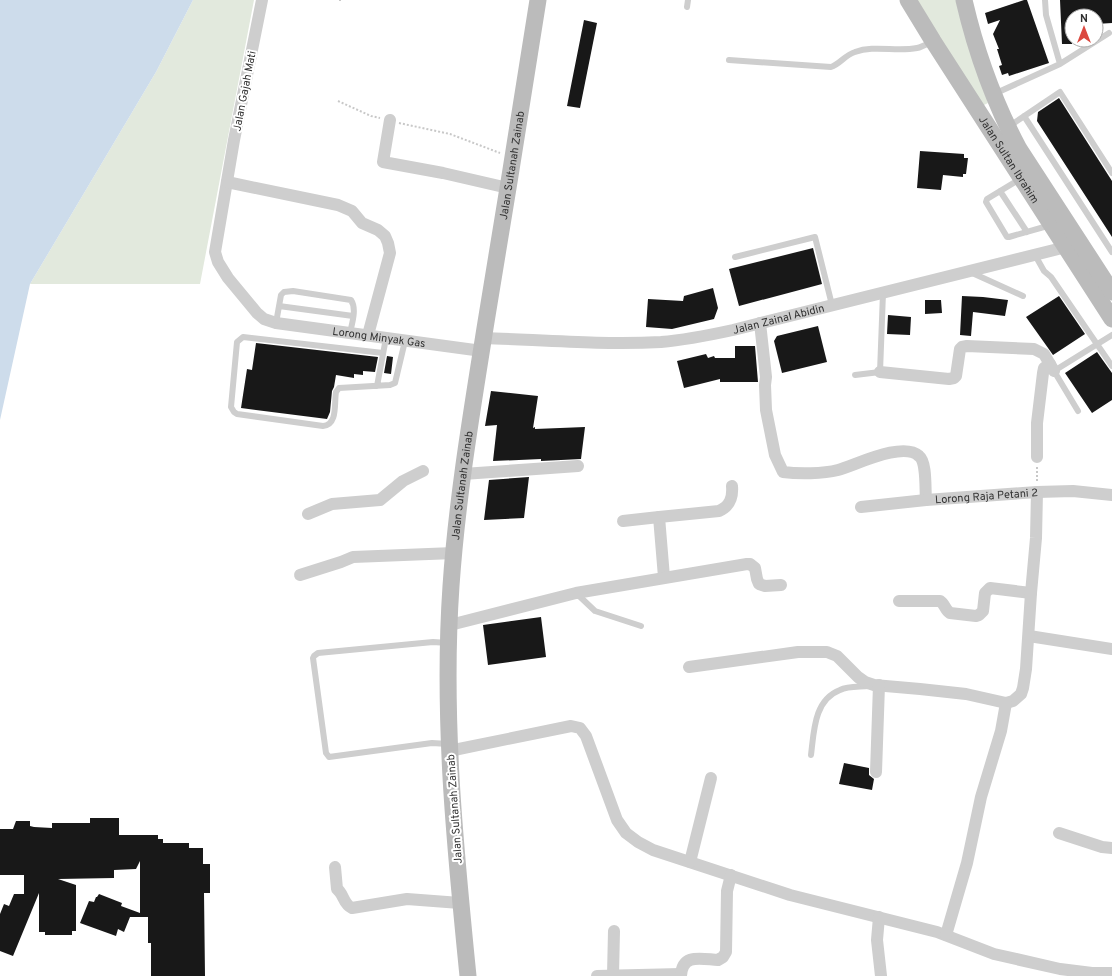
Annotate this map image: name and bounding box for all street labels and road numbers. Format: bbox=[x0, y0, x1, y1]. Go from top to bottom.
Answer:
street label: Jalan Gajah Mati bbox=[230, 50, 260, 132]
street label: Jalan Sultanah Zainab bbox=[497, 110, 528, 221]
street label: Jalan Sultan Ibrahim bbox=[975, 114, 1042, 206]
street label: Jalan Zainal Abidin bbox=[731, 301, 826, 338]
street label: Lorong Minyak Gas bbox=[332, 325, 426, 351]
street label: Jalan Sultanah Zainab bbox=[449, 430, 477, 541]
street label: Lorong Raja Petani 2 bbox=[935, 486, 1038, 507]
street label: Jalan Sultanah Zainab bbox=[444, 754, 466, 864]

